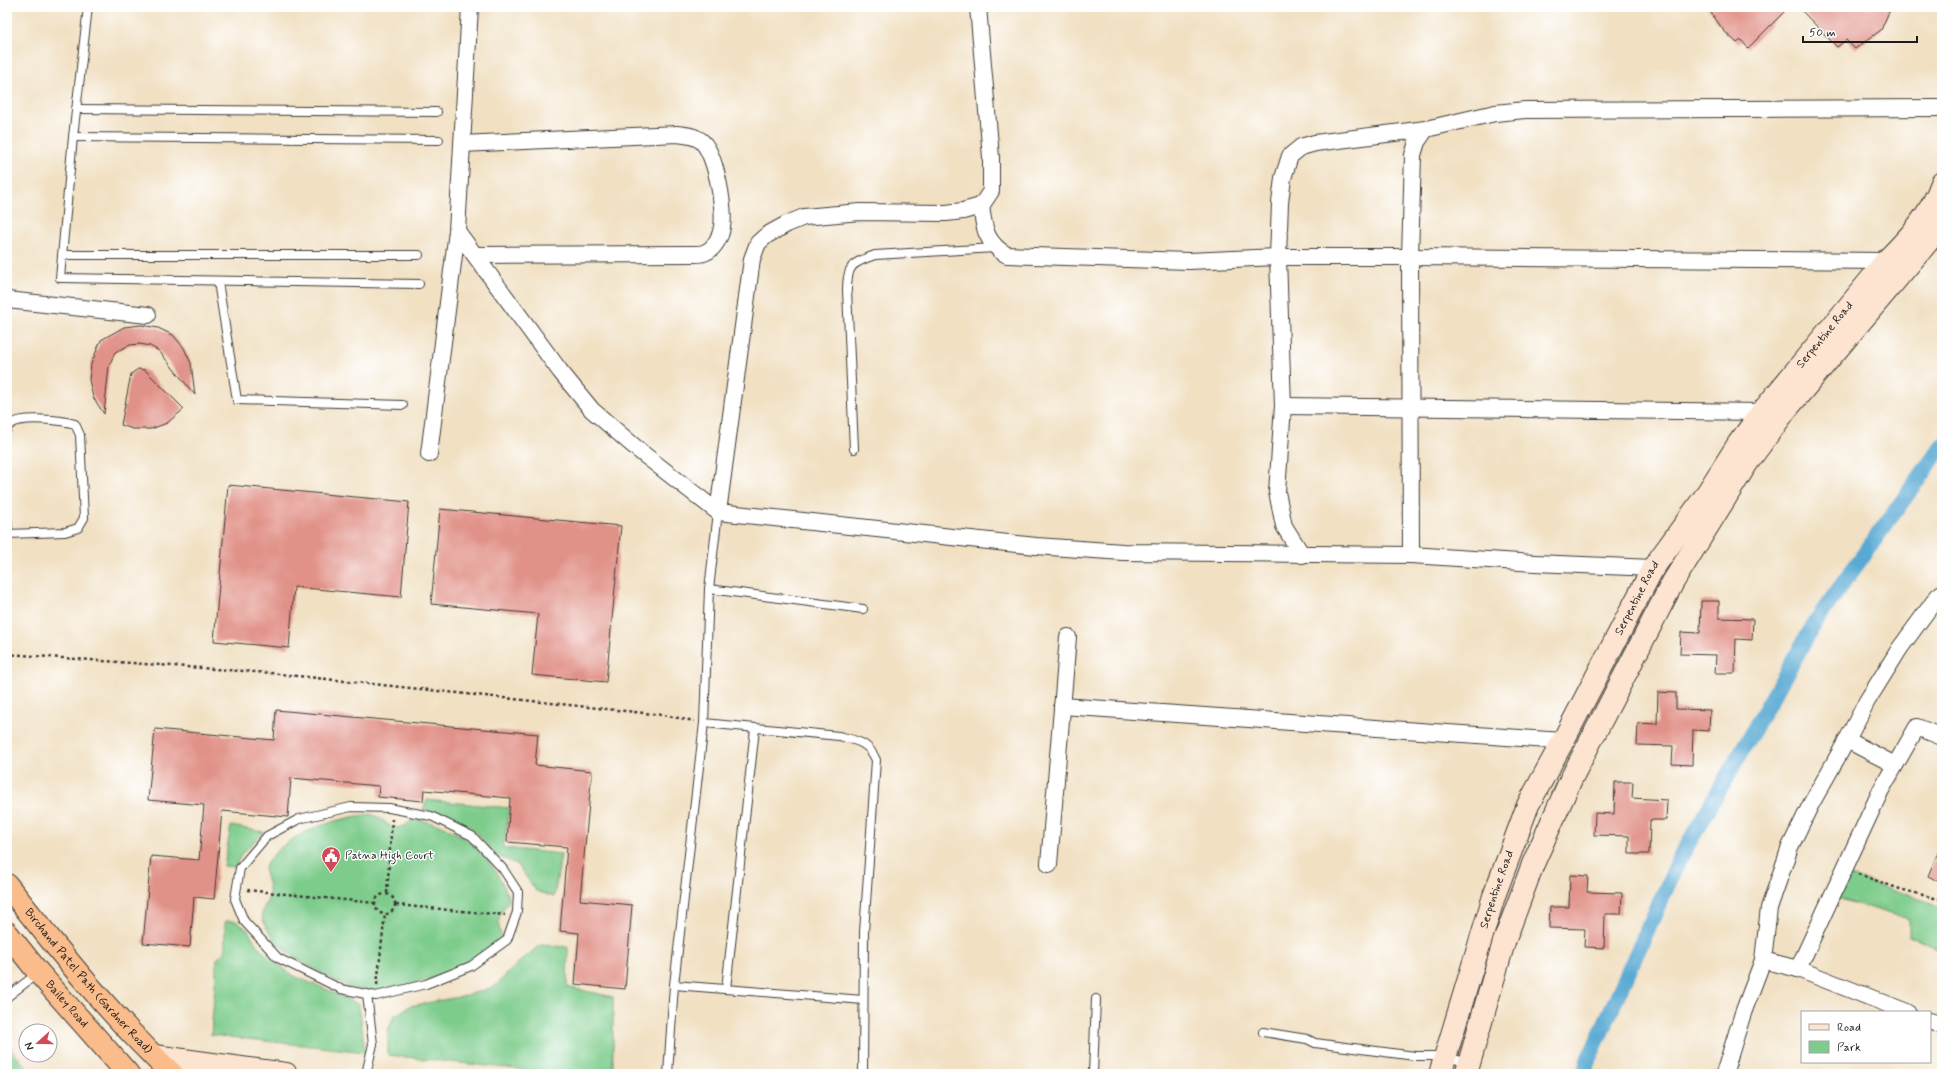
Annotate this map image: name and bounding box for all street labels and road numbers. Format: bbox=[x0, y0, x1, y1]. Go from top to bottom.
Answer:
street label: Serpentine Road bbox=[1793, 298, 1857, 372]
street label: Serpentine Road bbox=[1611, 558, 1663, 638]
street label: Serpentine Road bbox=[1476, 848, 1518, 931]
street label: Birchand Patel Path (Gardner Road) bbox=[21, 905, 156, 1058]
street label: Bailey Road bbox=[41, 977, 92, 1031]

